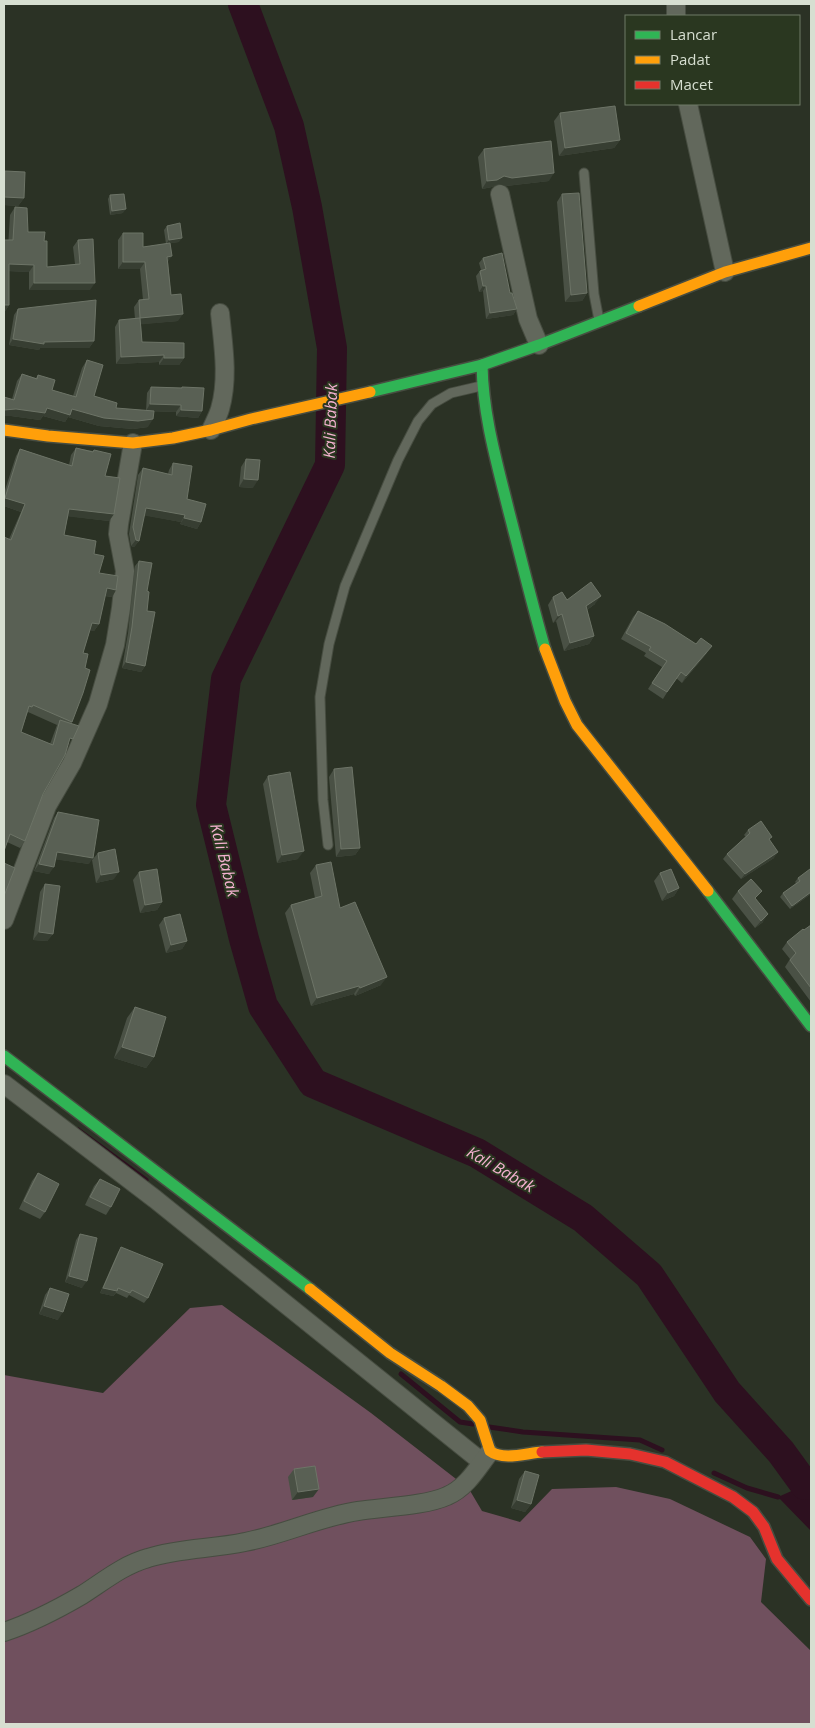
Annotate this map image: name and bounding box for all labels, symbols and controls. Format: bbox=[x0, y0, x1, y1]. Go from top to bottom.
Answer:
legend bbox=[625, 15, 800, 105]
text: Lancar bbox=[670, 24, 717, 44]
text: Padat bbox=[670, 49, 710, 69]
text: Macet bbox=[670, 74, 713, 94]
water label: Kali Babak bbox=[318, 382, 342, 459]
water label: Kali Babak bbox=[205, 821, 245, 900]
water label: Kali Babak bbox=[463, 1141, 540, 1198]

